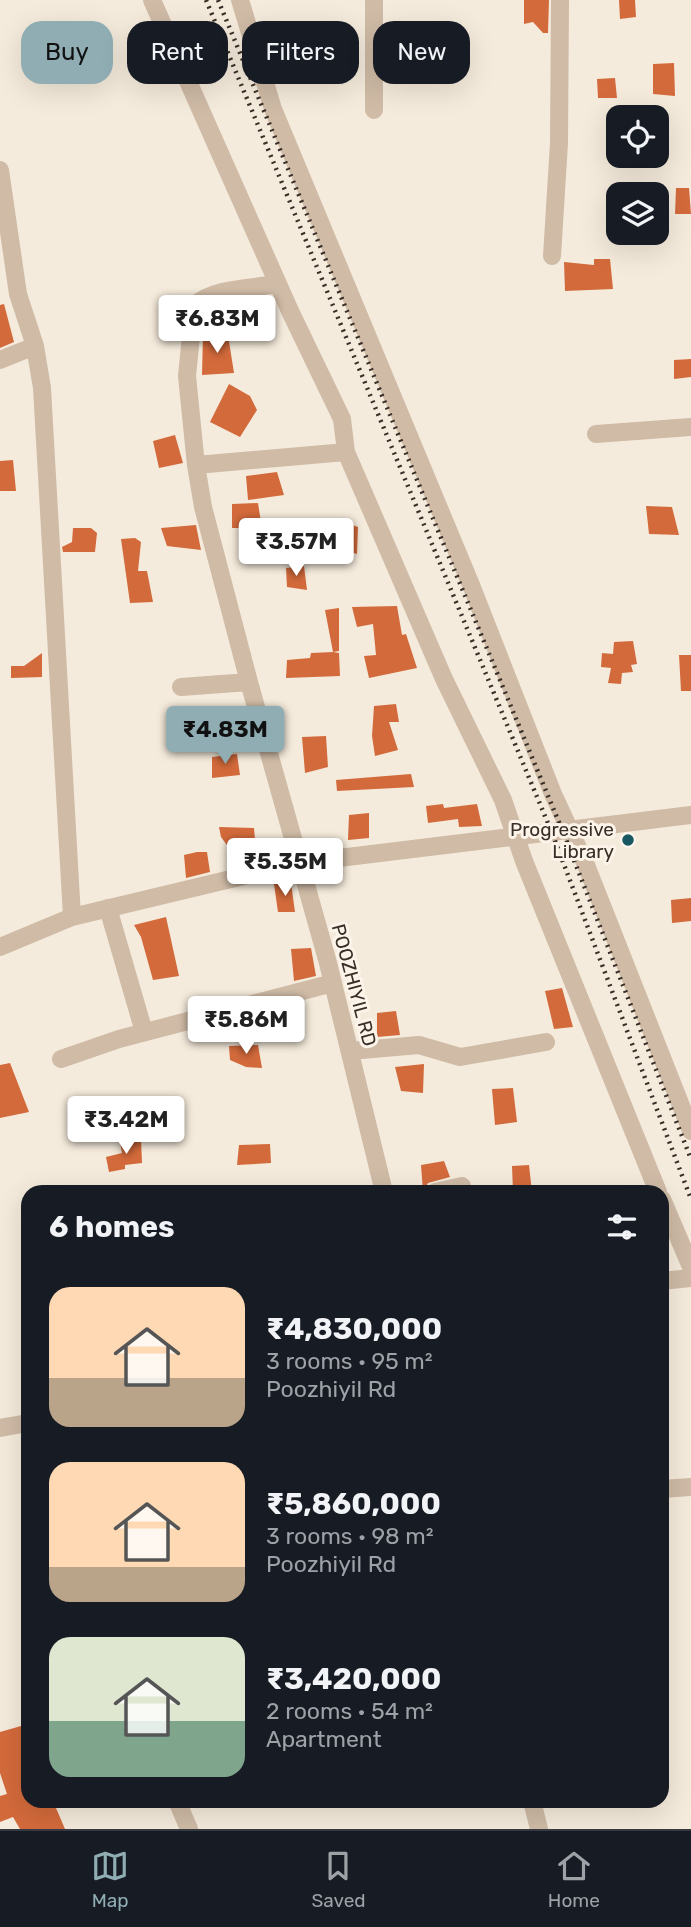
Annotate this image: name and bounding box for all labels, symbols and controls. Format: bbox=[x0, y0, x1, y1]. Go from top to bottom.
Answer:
chip: Buy bbox=[21, 21, 113, 84]
chip: Rent bbox=[127, 21, 228, 84]
chip: Filters bbox=[242, 21, 359, 84]
chip: New bbox=[373, 21, 470, 84]
map controls bbox=[606, 105, 669, 245]
button: locate bbox=[606, 105, 669, 168]
button: layers bbox=[606, 182, 669, 245]
pin: ₹6.83M bbox=[160, 296, 274, 355]
text: ₹6.83M bbox=[175, 304, 259, 332]
pin: ₹3.57M bbox=[239, 518, 353, 578]
text: ₹3.57M bbox=[255, 527, 337, 555]
pin: ₹4.83M bbox=[168, 706, 282, 766]
text: ₹4.83M bbox=[182, 715, 268, 743]
place label: Progressive Library bbox=[510, 818, 614, 863]
marker: Progressive Library bbox=[620, 832, 636, 848]
pin: ₹5.35M bbox=[228, 838, 342, 898]
text: ₹5.35M bbox=[243, 847, 327, 875]
street label: POOZHIYIL RD bbox=[327, 921, 381, 1049]
pin: ₹5.86M bbox=[189, 996, 303, 1056]
text: ₹5.86M bbox=[204, 1005, 288, 1033]
pin: ₹3.42M bbox=[69, 1096, 183, 1156]
text: ₹3.42M bbox=[83, 1105, 169, 1133]
icon: filters bbox=[603, 1208, 641, 1246]
text: 6 homes bbox=[49, 1209, 175, 1245]
text: ₹4,830,000 bbox=[266, 1311, 442, 1347]
icon: home bbox=[105, 1315, 189, 1399]
text: 3 rooms · 95 m² bbox=[266, 1347, 433, 1375]
text: Poozhiyil Rd bbox=[266, 1375, 396, 1403]
text: ₹5,860,000 bbox=[266, 1486, 441, 1522]
icon: home bbox=[105, 1490, 189, 1574]
text: 3 rooms · 98 m² bbox=[266, 1522, 434, 1550]
text: Poozhiyil Rd bbox=[266, 1550, 396, 1578]
text: ₹3,420,000 bbox=[266, 1661, 441, 1697]
icon: home bbox=[105, 1665, 189, 1749]
text: 2 rooms · 54 m² bbox=[266, 1697, 433, 1725]
text: Apartment bbox=[266, 1725, 382, 1753]
tab: Map bbox=[91, 1847, 129, 1912]
tab: Saved bbox=[311, 1847, 366, 1912]
tab: Home bbox=[548, 1847, 600, 1912]

